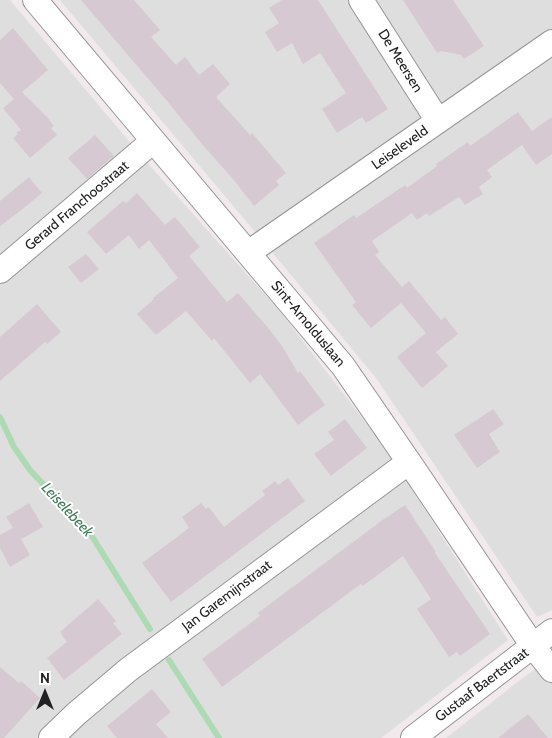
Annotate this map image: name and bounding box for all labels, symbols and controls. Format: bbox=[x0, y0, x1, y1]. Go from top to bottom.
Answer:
street label: De Meersen bbox=[374, 26, 426, 96]
street label: Leiseleveld bbox=[368, 122, 432, 174]
street label: Gerard Franchoostraat bbox=[22, 158, 132, 254]
street label: Sint-Arnolduslaan bbox=[267, 278, 349, 370]
water label: Leiselebeek bbox=[37, 479, 97, 541]
street label: Jan Garemijnstraat bbox=[179, 557, 275, 635]
street label: Gustaaf Baertstraat bbox=[432, 644, 532, 726]
north arrow bbox=[20, 668, 70, 718]
text: N bbox=[40, 669, 50, 687]

